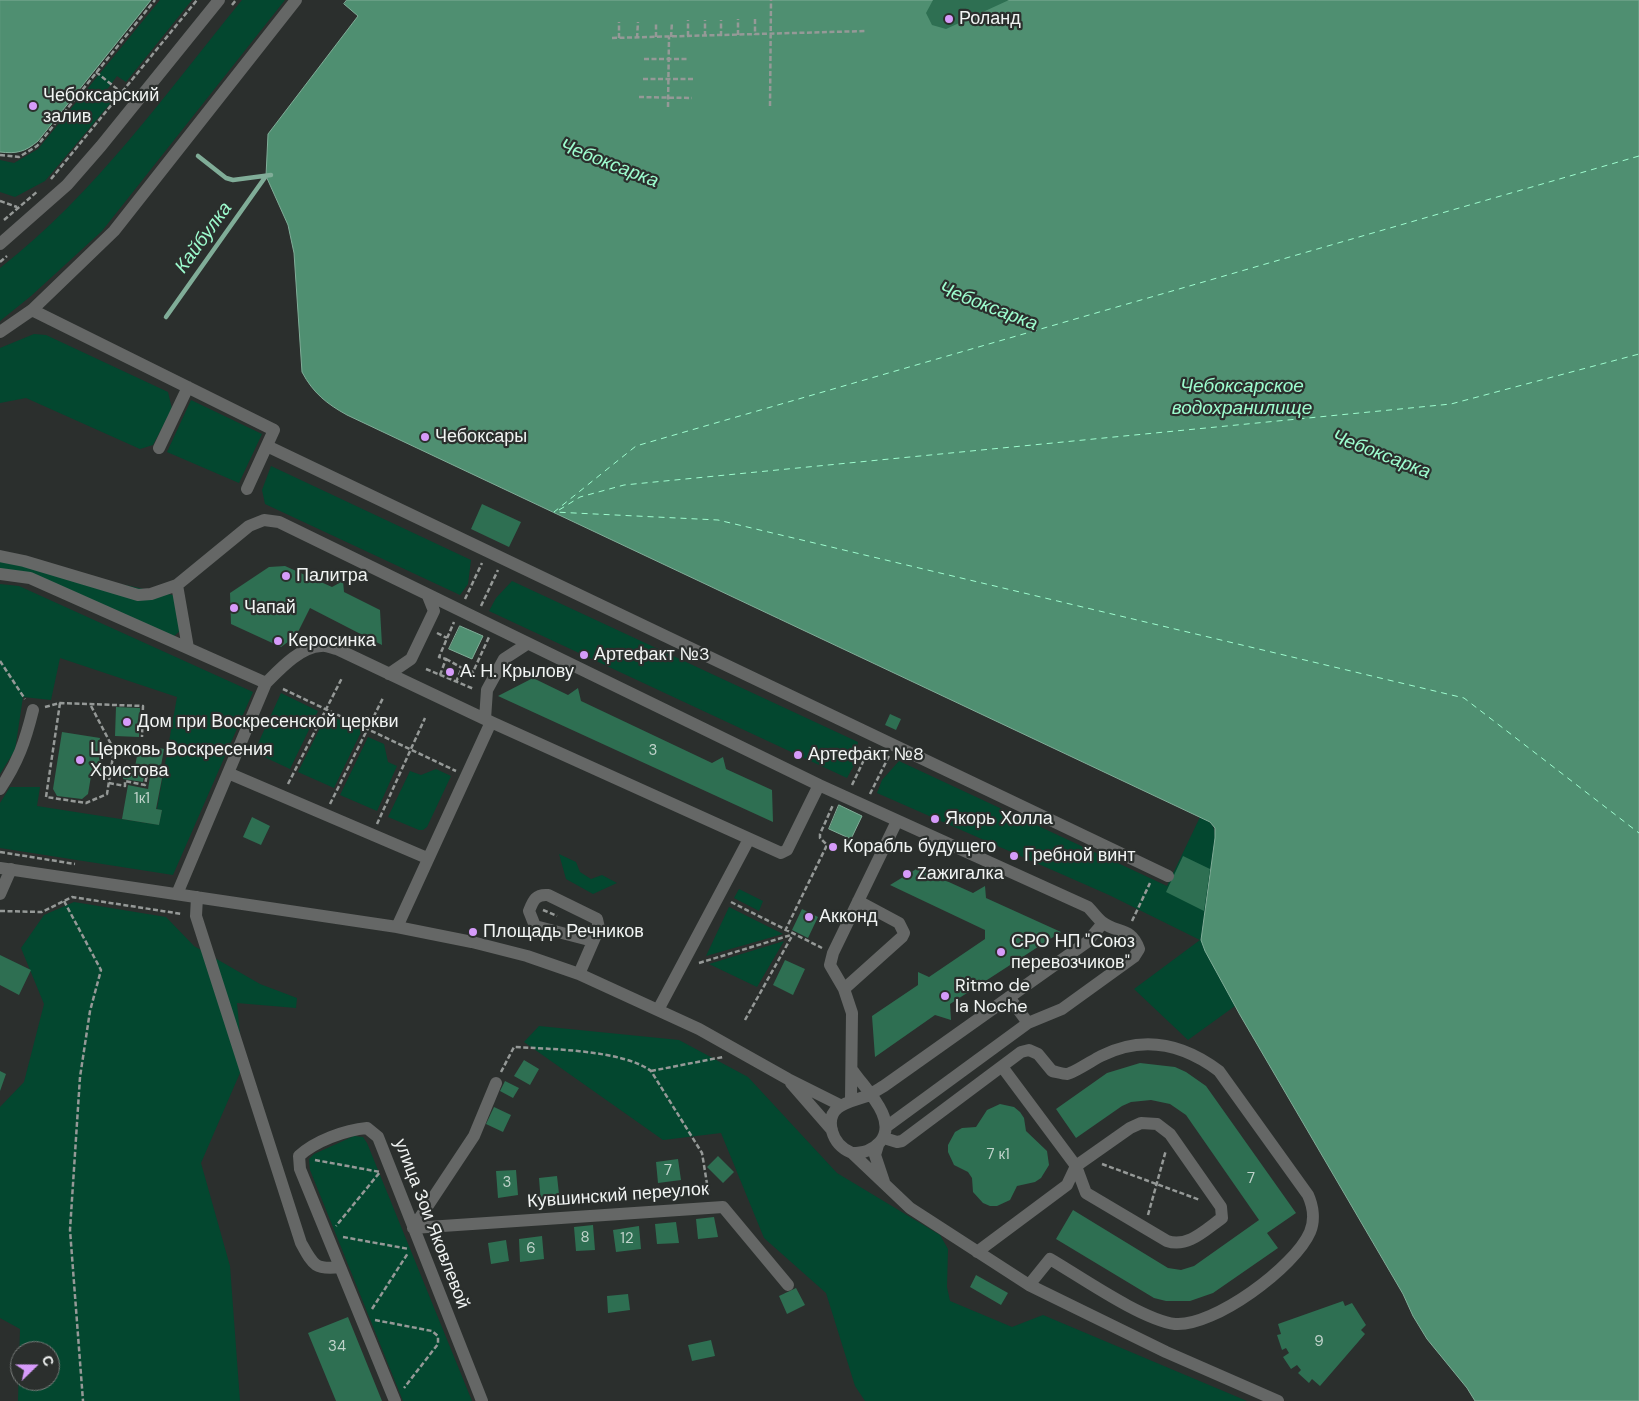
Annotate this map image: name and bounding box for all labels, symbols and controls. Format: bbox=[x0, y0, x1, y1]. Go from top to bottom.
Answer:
place label: Роланд bbox=[959, 8, 1021, 30]
marker: Роланд bbox=[943, 13, 955, 25]
place label: Чебоксарский залив bbox=[43, 85, 159, 128]
marker: Чебоксарский залив bbox=[27, 100, 39, 112]
water label: Чебоксарка bbox=[557, 135, 661, 193]
water label: Кайбулка bbox=[171, 198, 237, 278]
water label: Чебоксарка bbox=[936, 278, 1040, 336]
water label: Чебоксарское водохранилище bbox=[1172, 376, 1312, 420]
place label: Чебоксары bbox=[435, 426, 527, 448]
water label: Чебоксарка bbox=[1329, 426, 1433, 484]
marker: Чебоксары bbox=[419, 431, 431, 443]
place label: Палитра bbox=[296, 565, 368, 587]
marker: Палитра bbox=[280, 570, 292, 582]
place label: Чапай bbox=[244, 597, 296, 619]
marker: Чапай bbox=[228, 602, 240, 614]
place label: Керосинка bbox=[288, 630, 376, 652]
marker: Керосинка bbox=[272, 635, 284, 647]
place label: Артефакт №3 bbox=[594, 644, 710, 666]
marker: Артефакт №3 bbox=[578, 649, 590, 661]
place label: А. Н. Крылову bbox=[460, 661, 574, 683]
marker: А. Н. Крылову bbox=[444, 666, 456, 678]
place label: Дом при Воскресенской церкви bbox=[137, 711, 399, 733]
marker: Дом при Воскресенской церкви bbox=[121, 716, 133, 728]
place label: Церковь Воскресения Христова bbox=[90, 739, 273, 782]
house number: 3 bbox=[649, 742, 657, 760]
place label: Артефакт №8 bbox=[808, 744, 924, 766]
marker: Артефакт №8 bbox=[792, 749, 804, 761]
marker: Церковь Воскресения Христова bbox=[74, 754, 86, 766]
house number: 1к1 bbox=[134, 790, 150, 808]
place label: Якорь Холла bbox=[945, 808, 1053, 830]
marker: Якорь Холла bbox=[929, 813, 941, 825]
place label: Корабль будущего bbox=[843, 836, 996, 858]
marker: Корабль будущего bbox=[827, 841, 839, 853]
place label: Гребной винт bbox=[1024, 845, 1135, 867]
marker: Гребной винт bbox=[1008, 850, 1020, 862]
place label: Zажигалка bbox=[917, 863, 1004, 885]
marker: Zажигалка bbox=[901, 868, 913, 880]
place label: Акконд bbox=[819, 906, 877, 928]
marker: Акконд bbox=[803, 911, 815, 923]
place label: Площадь Речников bbox=[483, 921, 644, 943]
marker: Площадь Речников bbox=[467, 926, 479, 938]
place label: СРО НП "Союз перевозчиков" bbox=[1011, 931, 1135, 974]
marker: СРО НП "Союз перевозчиков" bbox=[995, 946, 1007, 958]
place label: Ritmo de la Noche bbox=[955, 975, 1030, 1018]
marker: Ritmo de la Noche bbox=[939, 990, 951, 1002]
street label: улица Зои Яковлевой bbox=[389, 1136, 473, 1312]
house number: 7 к1 bbox=[986, 1146, 1010, 1164]
house number: 7 bbox=[664, 1162, 672, 1180]
house number: 7 bbox=[1247, 1170, 1255, 1188]
house number: 3 bbox=[503, 1174, 511, 1192]
street label: Кувшинский переулок bbox=[526, 1179, 710, 1213]
house number: 8 bbox=[580, 1229, 590, 1247]
house number: 12 bbox=[620, 1230, 634, 1248]
house number: 6 bbox=[526, 1240, 536, 1258]
house number: 9 bbox=[1314, 1333, 1324, 1351]
house number: 34 bbox=[328, 1338, 346, 1356]
north arrow bbox=[10, 1341, 60, 1391]
text: С bbox=[38, 1353, 58, 1369]

